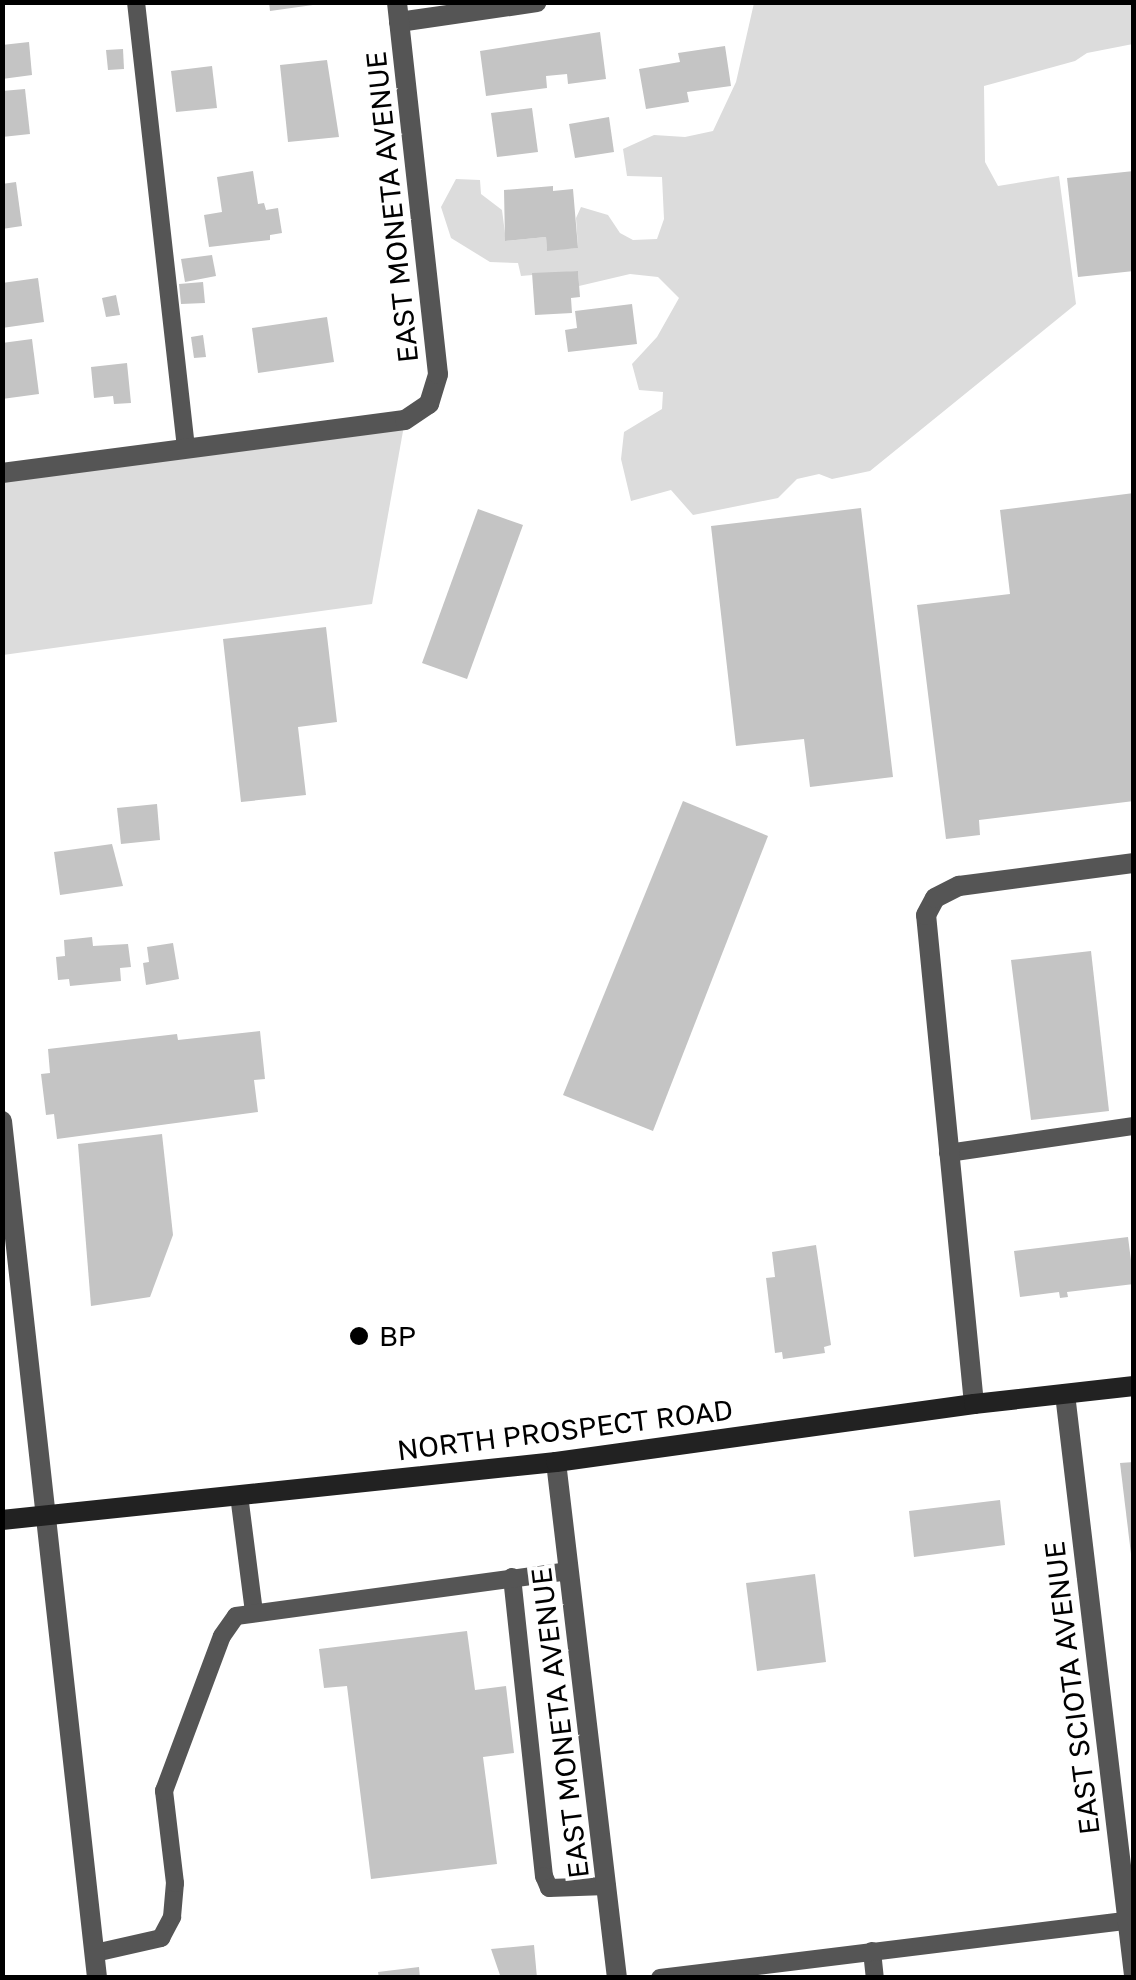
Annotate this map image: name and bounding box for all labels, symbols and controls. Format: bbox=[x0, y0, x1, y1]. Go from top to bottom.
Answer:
street label: EAST MONETA AVENUE bbox=[359, 50, 425, 364]
place label: BP bbox=[379, 1319, 416, 1353]
marker: BP bbox=[348, 1325, 370, 1347]
street label: NORTH PROSPECT ROAD bbox=[395, 1393, 735, 1467]
street label: EAST SCIOTA AVENUE bbox=[1037, 1539, 1107, 1837]
street label: EAST MONETA AVENUE bbox=[524, 1566, 596, 1880]

